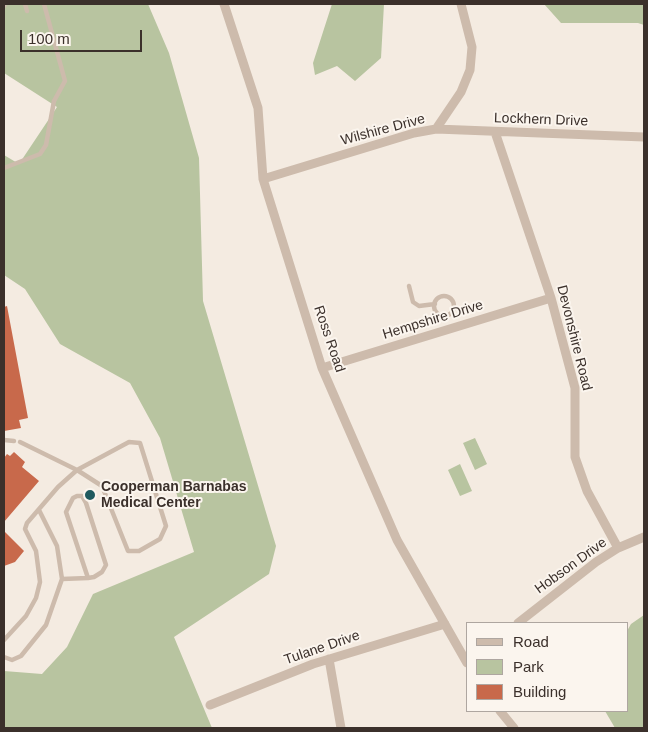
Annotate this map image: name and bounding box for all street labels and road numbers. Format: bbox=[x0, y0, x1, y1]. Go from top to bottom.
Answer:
street label: Lockhern Drive bbox=[494, 110, 588, 130]
street label: Wilshire Drive bbox=[339, 111, 427, 149]
street label: Devonshire Road bbox=[553, 283, 595, 393]
street label: Hempshire Drive bbox=[381, 297, 485, 343]
street label: Ross Road bbox=[310, 304, 348, 374]
street label: Hobson Drive bbox=[532, 534, 610, 598]
street label: Tulane Drive bbox=[282, 627, 362, 669]

